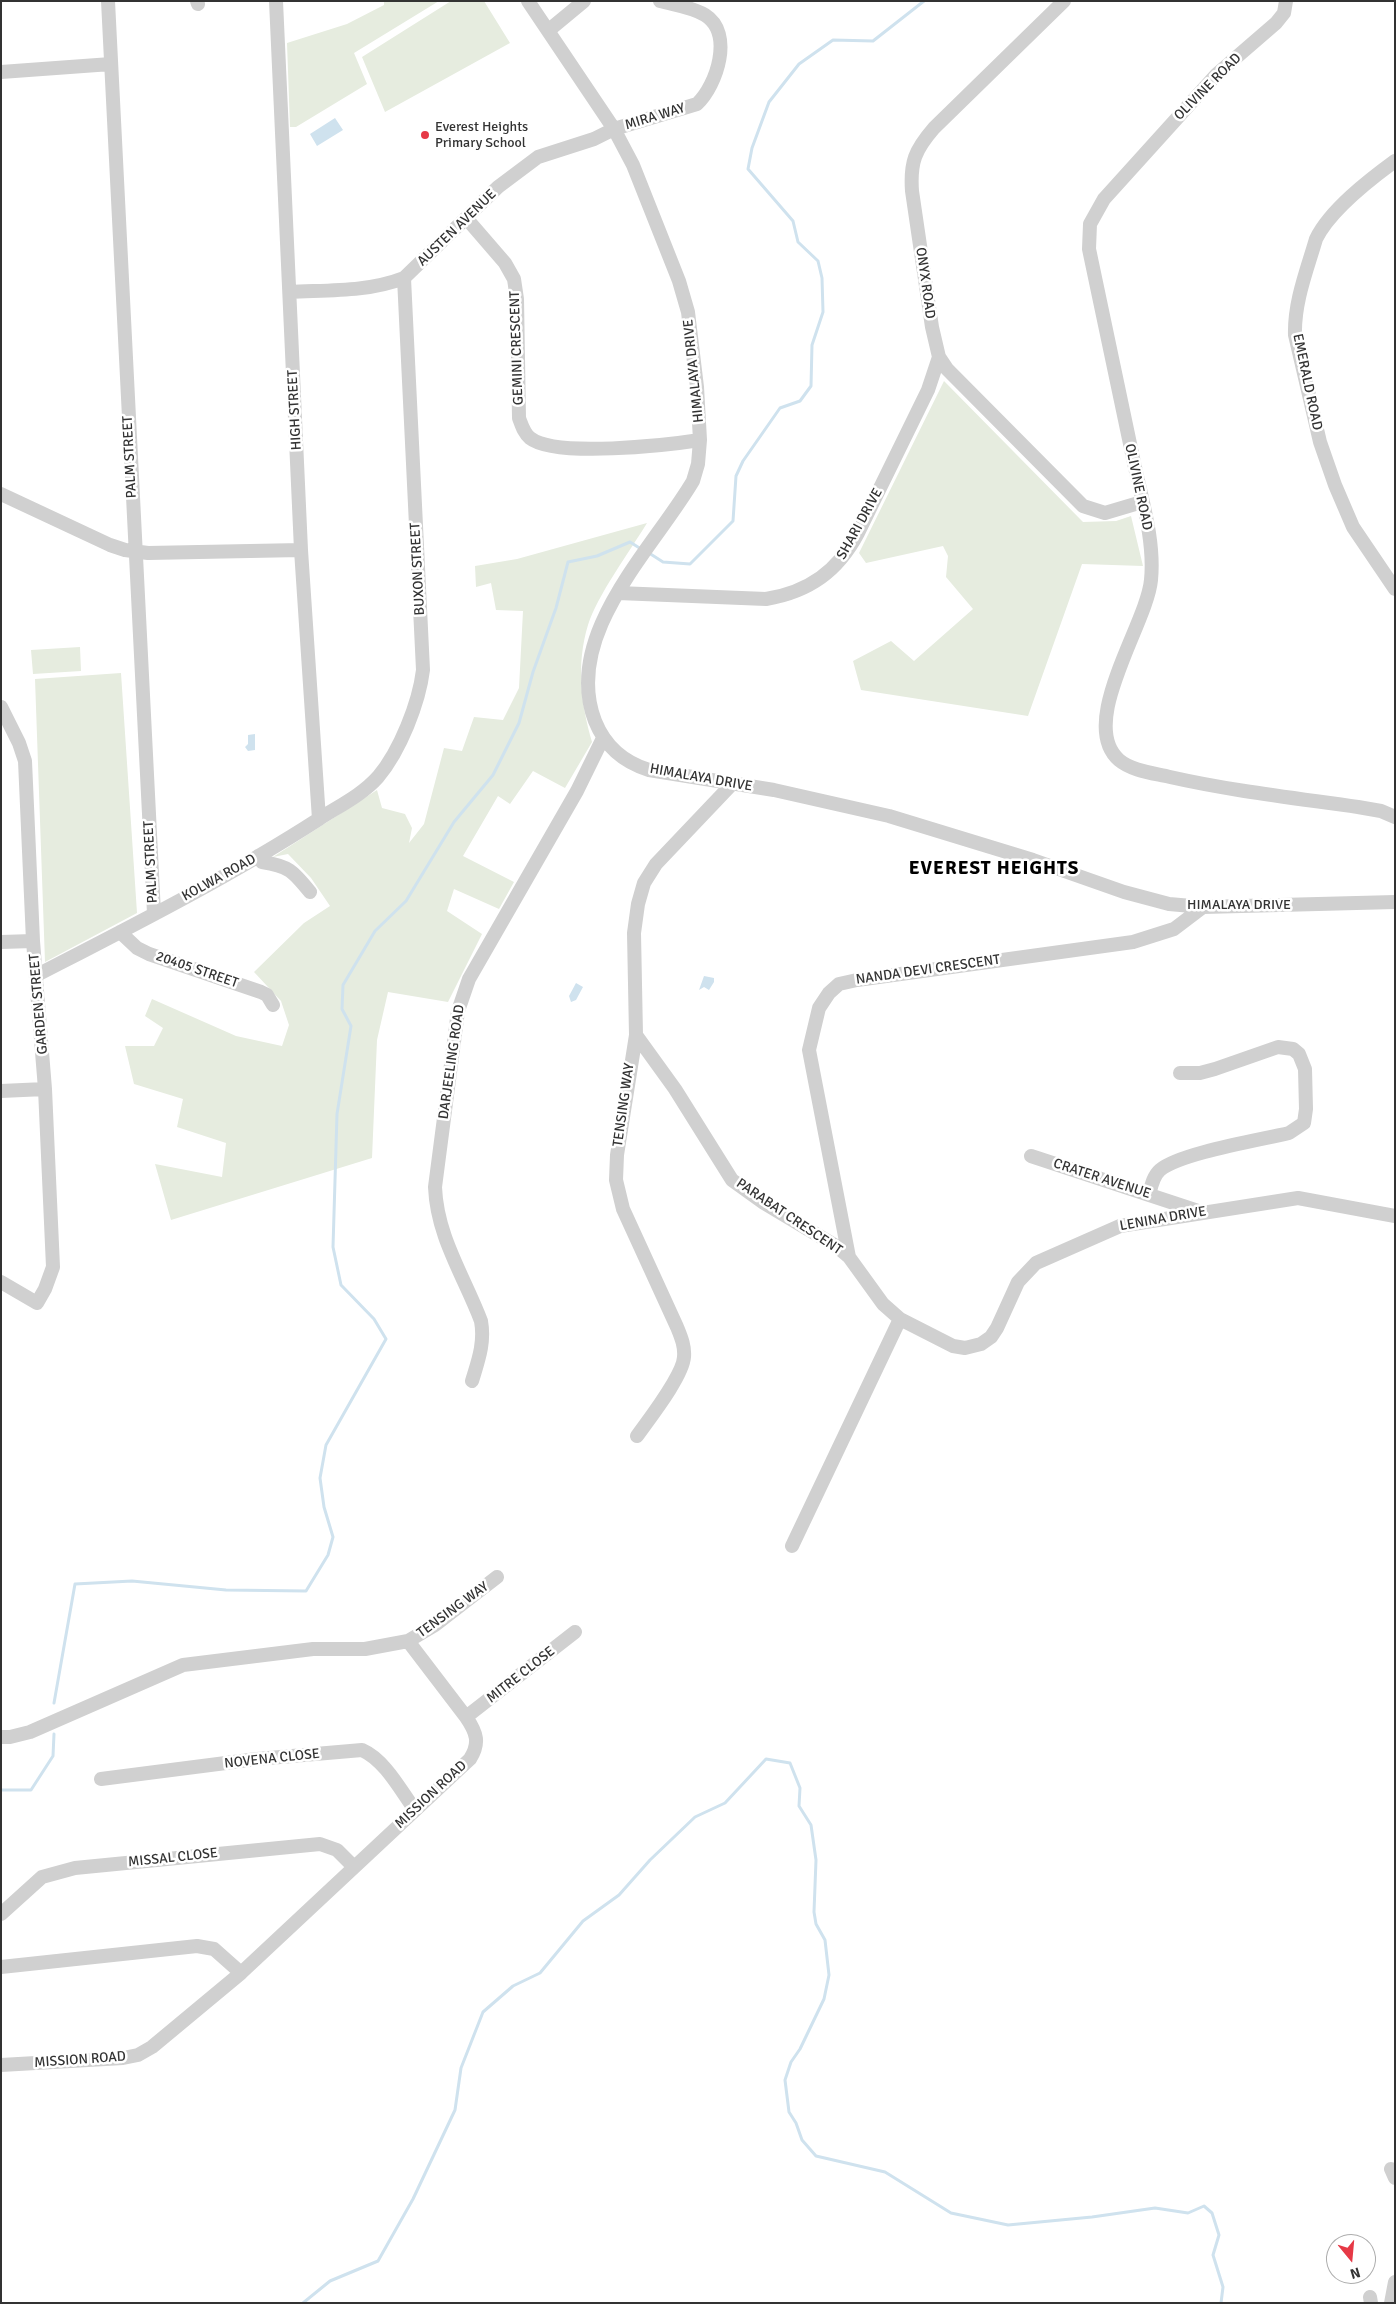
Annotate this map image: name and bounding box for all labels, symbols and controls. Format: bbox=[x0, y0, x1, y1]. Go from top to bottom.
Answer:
street label: OLIVINE ROAD bbox=[1171, 50, 1245, 124]
street label: MIRA WAY bbox=[623, 100, 687, 134]
place label: Everest Heights Primary School bbox=[435, 119, 528, 152]
marker: Everest Heights Primary School bbox=[419, 129, 431, 141]
street label: AUSTEN AVENUE bbox=[414, 186, 500, 270]
street label: ONYX ROAD bbox=[912, 246, 938, 320]
street label: GEMINI CRESCENT bbox=[507, 291, 527, 405]
street label: HIMALAYA DRIVE bbox=[680, 318, 708, 424]
street label: EMERALD ROAD bbox=[1289, 332, 1325, 432]
street label: HIGH STREET bbox=[285, 369, 305, 451]
street label: PALM STREET bbox=[119, 415, 141, 499]
street label: OLIVINE ROAD bbox=[1121, 442, 1155, 532]
street label: SHARI DRIVE bbox=[834, 485, 886, 563]
street label: BUXON STREET bbox=[407, 522, 429, 616]
street label: HIMALAYA DRIVE bbox=[648, 761, 754, 795]
street label: PALM STREET bbox=[140, 820, 162, 904]
street label: KOLWA ROAD bbox=[179, 851, 259, 905]
district label: EVEREST HEIGHTS bbox=[907, 858, 1081, 880]
street label: HIMALAYA DRIVE bbox=[1187, 897, 1291, 913]
street label: 20405 STREET bbox=[153, 948, 241, 992]
street label: NANDA DEVI CRESCENT bbox=[855, 952, 1001, 988]
street label: GARDEN STREET bbox=[26, 953, 52, 1055]
street label: DARJEELING ROAD bbox=[436, 1004, 468, 1120]
street label: TENSING WAY bbox=[610, 1062, 638, 1148]
street label: CRATER AVENUE bbox=[1051, 1155, 1153, 1203]
street label: PARABAT CRESCENT bbox=[733, 1175, 845, 1259]
street label: LENINA DRIVE bbox=[1118, 1203, 1208, 1235]
street label: TENSING WAY bbox=[414, 1578, 492, 1642]
street label: MITRE CLOSE bbox=[484, 1643, 558, 1707]
street label: NOVENA CLOSE bbox=[223, 1746, 321, 1772]
street label: MISSION ROAD bbox=[392, 1758, 470, 1832]
street label: MISSAL CLOSE bbox=[127, 1845, 219, 1871]
street label: MISSION ROAD bbox=[34, 2048, 126, 2072]
north arrow bbox=[1326, 2234, 1376, 2284]
text: N bbox=[1348, 2263, 1362, 2282]

